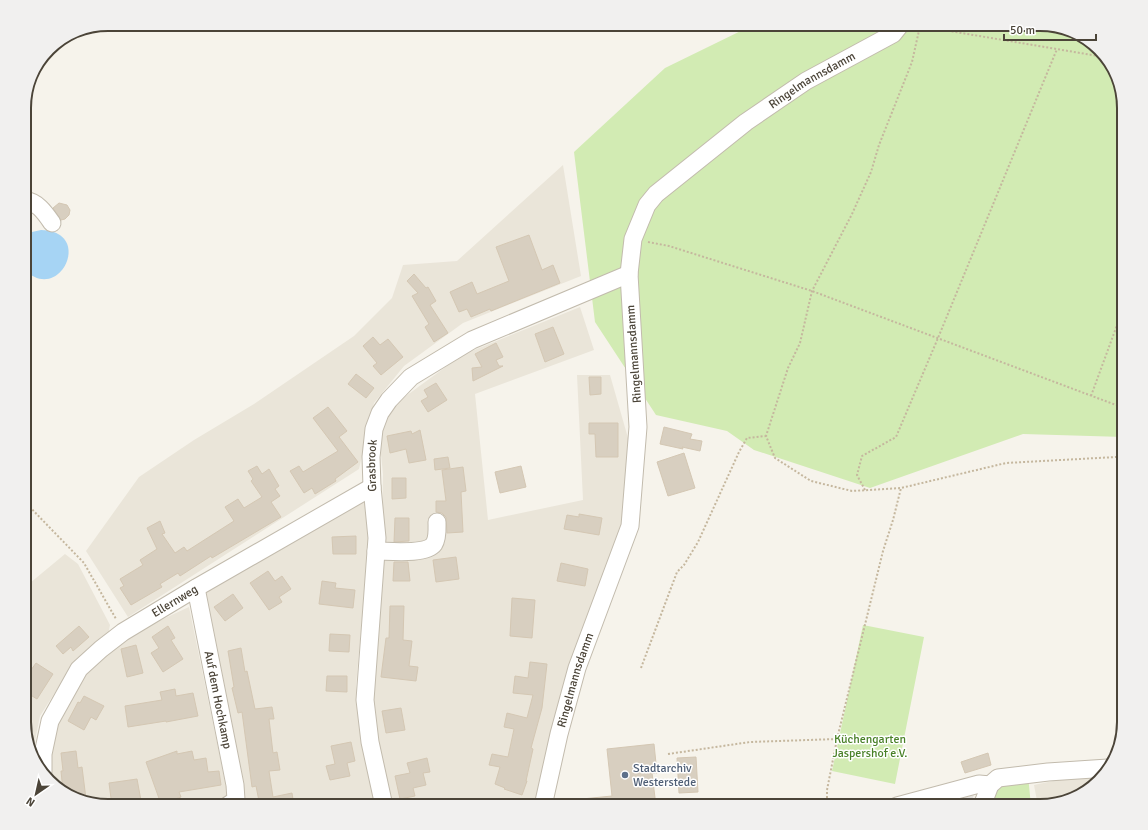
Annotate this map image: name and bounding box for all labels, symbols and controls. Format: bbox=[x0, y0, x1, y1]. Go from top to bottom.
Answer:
scale bar bbox=[1004, 16, 1096, 42]
text: 50 m bbox=[1010, 23, 1035, 38]
street label: Ringelmannsdamm bbox=[766, 48, 858, 112]
street label: Ringelmannsdamm bbox=[623, 304, 645, 404]
street label: Grasbrook bbox=[363, 439, 380, 492]
street label: Ellernweg bbox=[149, 581, 200, 621]
street label: Ringelmannsdamm bbox=[554, 631, 597, 729]
street label: Auf dem Hochkamp bbox=[201, 649, 235, 750]
park label: Küchengarten Jaspershof e.V. bbox=[833, 732, 907, 761]
place label: Stadtarchiv Westerstede bbox=[633, 761, 696, 790]
marker: Stadtarchiv Westerstede bbox=[620, 770, 630, 780]
north arrow bbox=[16, 774, 56, 814]
text: N bbox=[24, 794, 37, 809]

